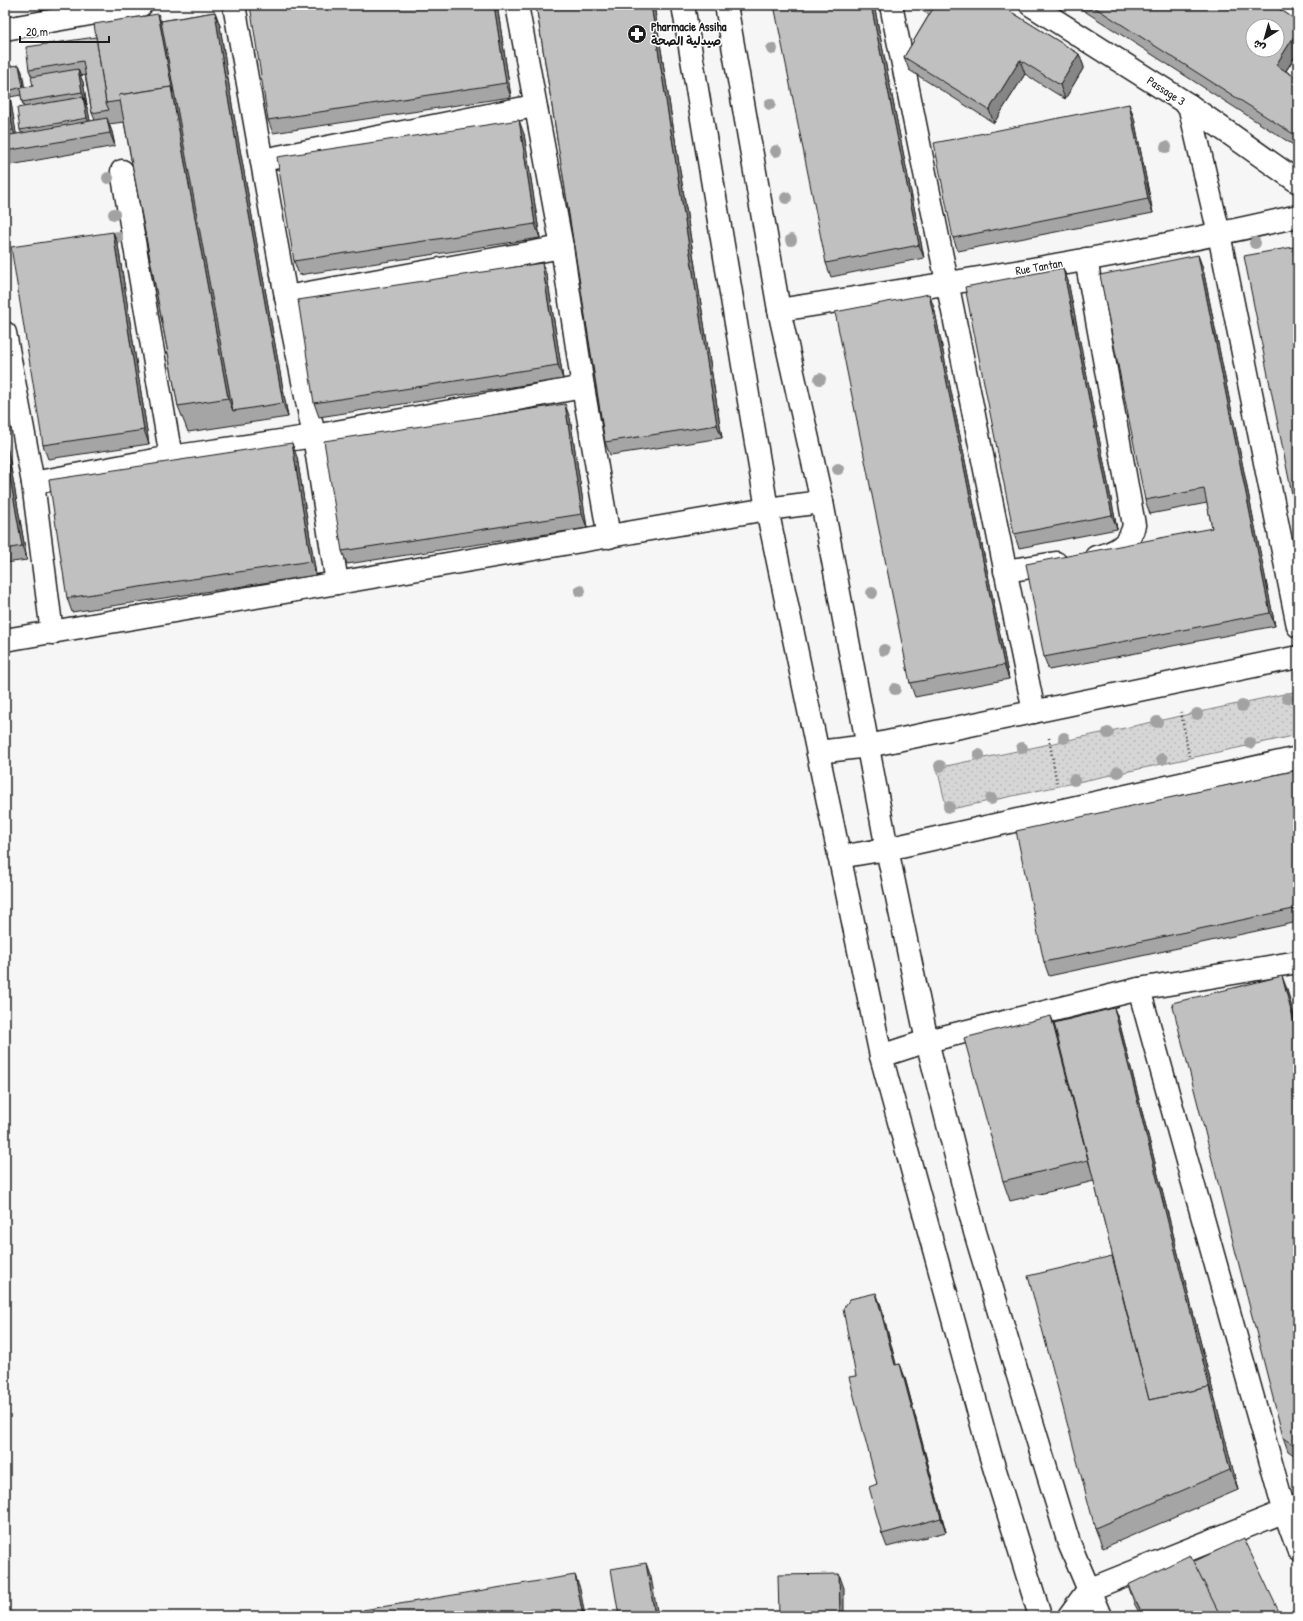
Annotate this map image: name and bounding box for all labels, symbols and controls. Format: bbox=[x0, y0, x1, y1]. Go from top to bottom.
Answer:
scale bar bbox=[20, 18, 109, 44]
place label: Pharmacie Assiha صيدلية الصحة bbox=[651, 18, 727, 49]
north arrow bbox=[1245, 18, 1285, 58]
text: 20 m bbox=[26, 23, 48, 40]
pharmacy icon: Pharmacie Assiha صيدلية الصحة bbox=[626, 23, 648, 45]
text: ش bbox=[1250, 37, 1268, 55]
street label: Passage 3 bbox=[1144, 72, 1189, 109]
street label: Rue Tantan bbox=[1014, 254, 1064, 279]

